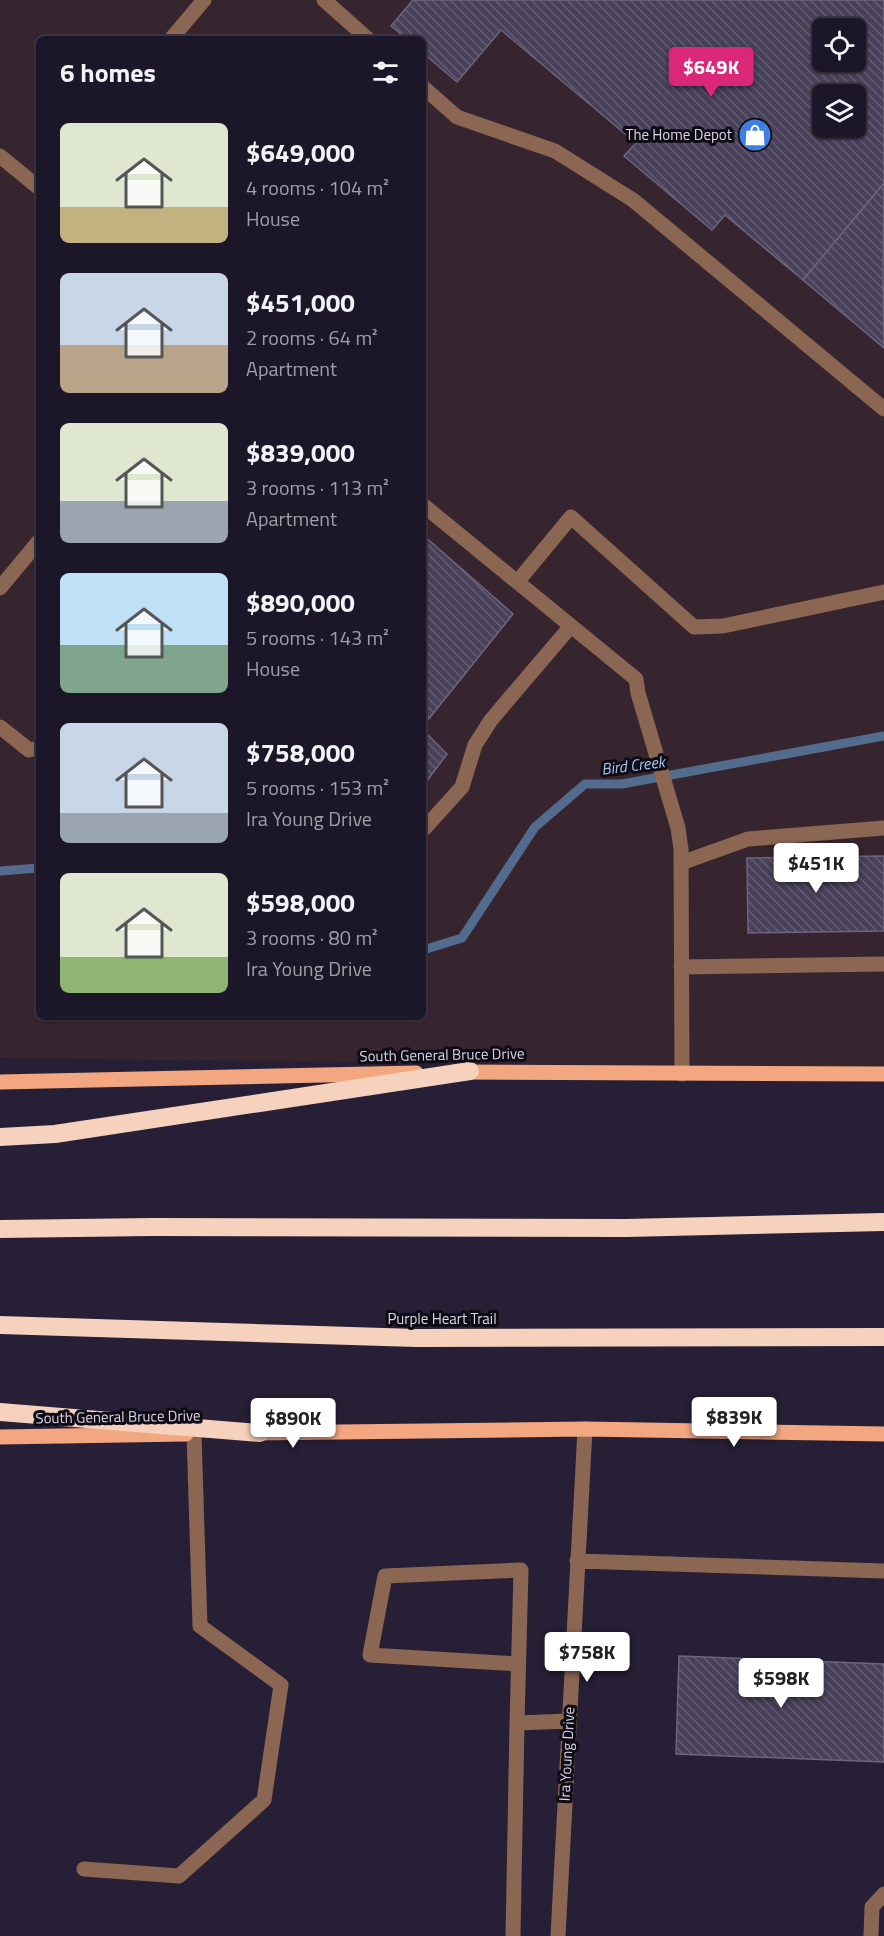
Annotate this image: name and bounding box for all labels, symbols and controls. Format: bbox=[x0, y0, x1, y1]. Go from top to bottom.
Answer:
map controls bbox=[812, 18, 866, 138]
button: locate bbox=[812, 18, 866, 72]
pin: $649K bbox=[669, 47, 753, 98]
text: $649K bbox=[683, 51, 739, 82]
text: 6 homes bbox=[60, 53, 156, 92]
icon: filters bbox=[369, 56, 402, 89]
button: layers bbox=[812, 84, 866, 138]
shop icon: The Home Depot bbox=[737, 117, 773, 153]
place label: The Home Depot bbox=[626, 123, 733, 146]
text: $649,000 bbox=[246, 133, 355, 172]
icon: home bbox=[108, 147, 180, 219]
text: 4 rooms · 104 m² bbox=[246, 172, 389, 203]
text: House bbox=[246, 203, 300, 234]
text: $451,000 bbox=[246, 283, 355, 322]
icon: home bbox=[108, 297, 180, 369]
text: 2 rooms · 64 m² bbox=[246, 322, 378, 353]
text: Apartment bbox=[246, 353, 337, 384]
text: $839,000 bbox=[246, 433, 355, 472]
icon: home bbox=[108, 447, 180, 519]
text: 3 rooms · 113 m² bbox=[246, 472, 389, 503]
text: Apartment bbox=[246, 503, 337, 534]
text: $890,000 bbox=[246, 583, 355, 622]
icon: home bbox=[108, 597, 180, 669]
text: 5 rooms · 143 m² bbox=[246, 622, 389, 653]
text: House bbox=[246, 653, 300, 684]
text: $758,000 bbox=[246, 733, 355, 772]
icon: home bbox=[108, 747, 180, 819]
water label: Bird Creek bbox=[600, 749, 668, 781]
text: 5 rooms · 153 m² bbox=[246, 772, 389, 803]
text: Ira Young Drive bbox=[246, 803, 372, 834]
pin: $451K bbox=[774, 843, 858, 894]
text: $451K bbox=[788, 847, 844, 878]
text: $598,000 bbox=[246, 883, 355, 922]
icon: home bbox=[108, 897, 180, 969]
text: 3 rooms · 80 m² bbox=[246, 922, 378, 953]
text: Ira Young Drive bbox=[246, 953, 372, 984]
street label: South General Bruce Drive bbox=[359, 1042, 525, 1067]
street label: Purple Heart Trail bbox=[387, 1307, 497, 1330]
pin: $839K bbox=[692, 1397, 776, 1448]
pin: $890K bbox=[251, 1398, 335, 1449]
text: $839K bbox=[706, 1401, 762, 1432]
text: $890K bbox=[265, 1402, 321, 1433]
street label: South General Bruce Drive bbox=[35, 1404, 201, 1429]
pin: $758K bbox=[545, 1632, 629, 1683]
text: $758K bbox=[559, 1636, 615, 1667]
pin: $598K bbox=[739, 1658, 823, 1709]
text: $598K bbox=[753, 1662, 809, 1693]
street label: Ira Young Drive bbox=[553, 1706, 580, 1802]

